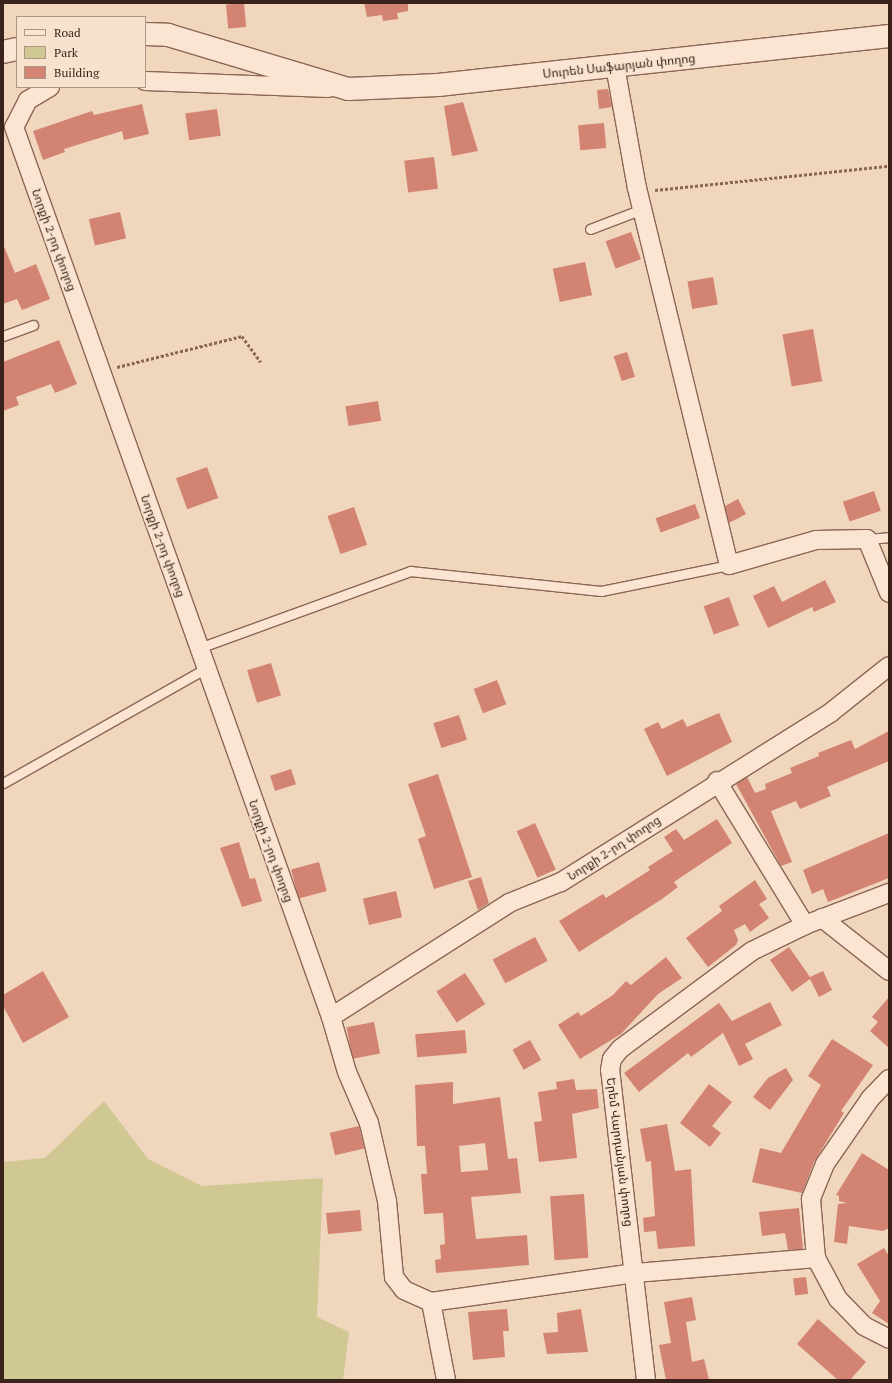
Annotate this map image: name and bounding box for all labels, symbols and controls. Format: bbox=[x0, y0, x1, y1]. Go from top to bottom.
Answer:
legend bbox=[16, 16, 146, 88]
text: Road bbox=[54, 25, 81, 40]
text: Park bbox=[54, 45, 78, 60]
street label: Սուրեն Սաֆարյան փողոց bbox=[542, 51, 696, 81]
text: Building bbox=[54, 65, 99, 80]
street label: Նորքի 2-րդ փողոց bbox=[29, 187, 79, 293]
street label: Նորքի 2-րդ փողոց bbox=[138, 493, 188, 599]
street label: Նորքի 2-րդ փողոց bbox=[246, 798, 296, 904]
street label: Նորքի 2-րդ փողոց bbox=[565, 813, 663, 883]
street label: Երեմ Վարդանյան փողոց bbox=[604, 1077, 636, 1227]

